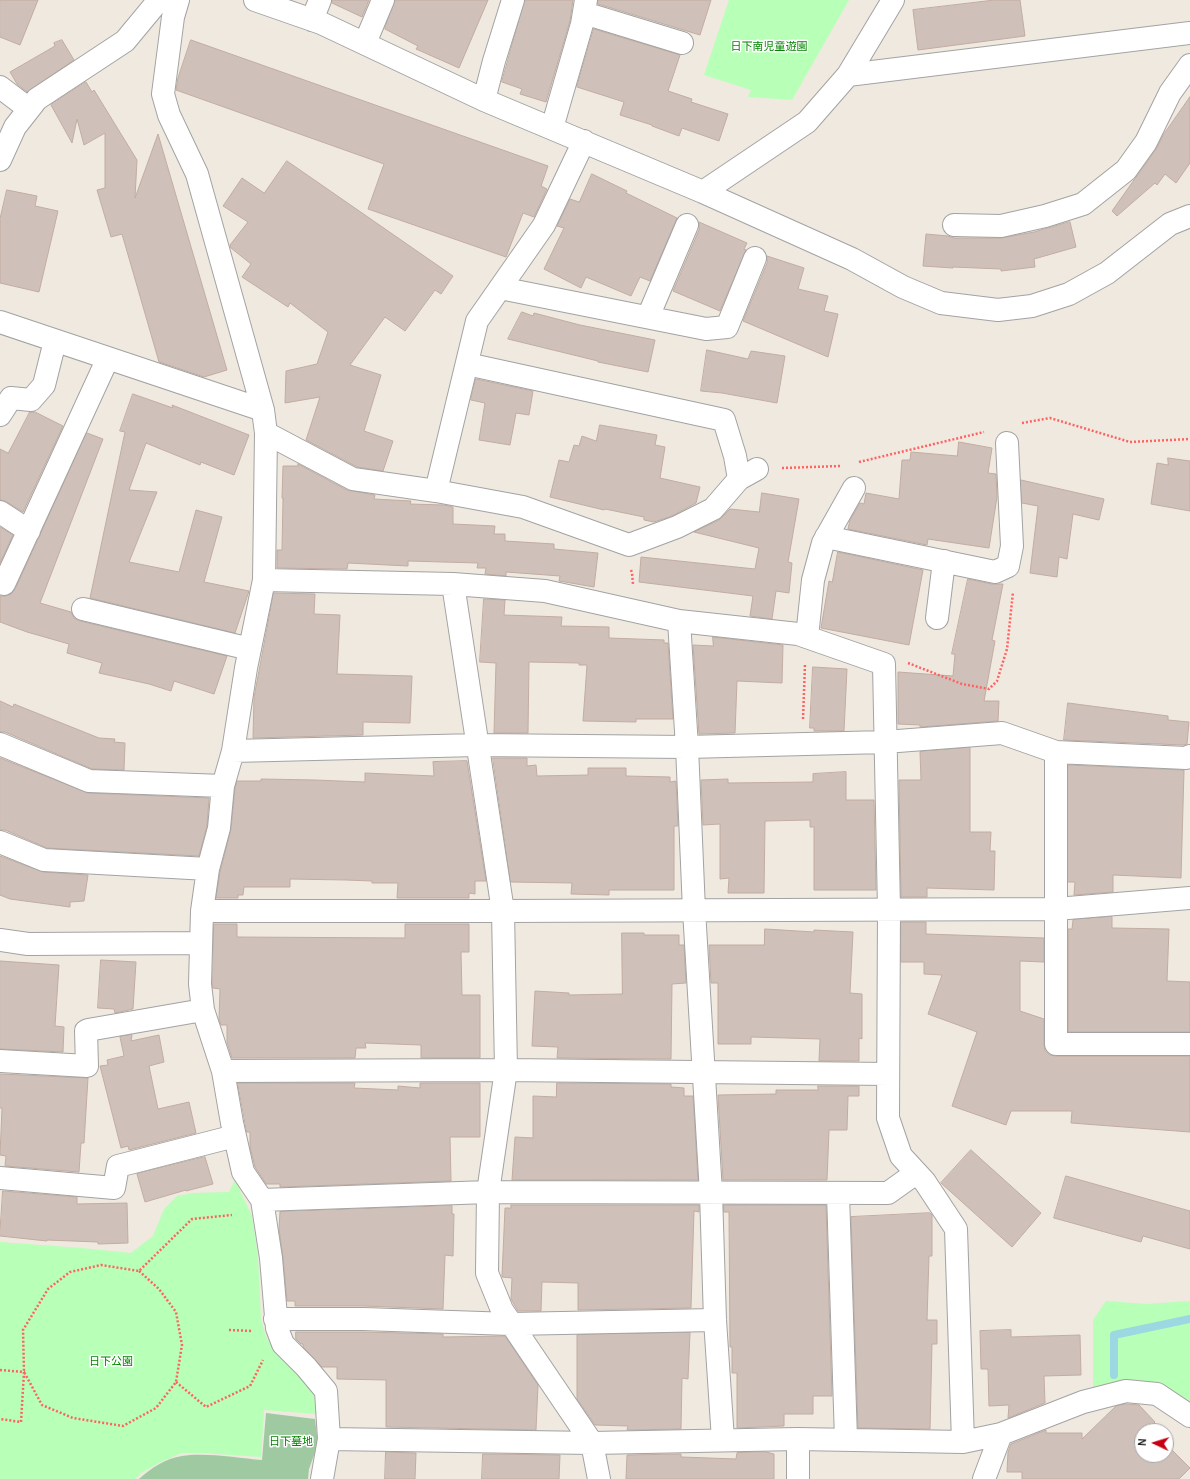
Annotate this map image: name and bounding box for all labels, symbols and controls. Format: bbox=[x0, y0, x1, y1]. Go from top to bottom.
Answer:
park label: 日下南児童遊園 bbox=[731, 40, 807, 54]
park label: 日下公園 bbox=[89, 1355, 133, 1369]
north arrow bbox=[1134, 1423, 1174, 1463]
park label: 日下墓地 bbox=[269, 1435, 313, 1449]
text: N bbox=[1136, 1438, 1149, 1447]

